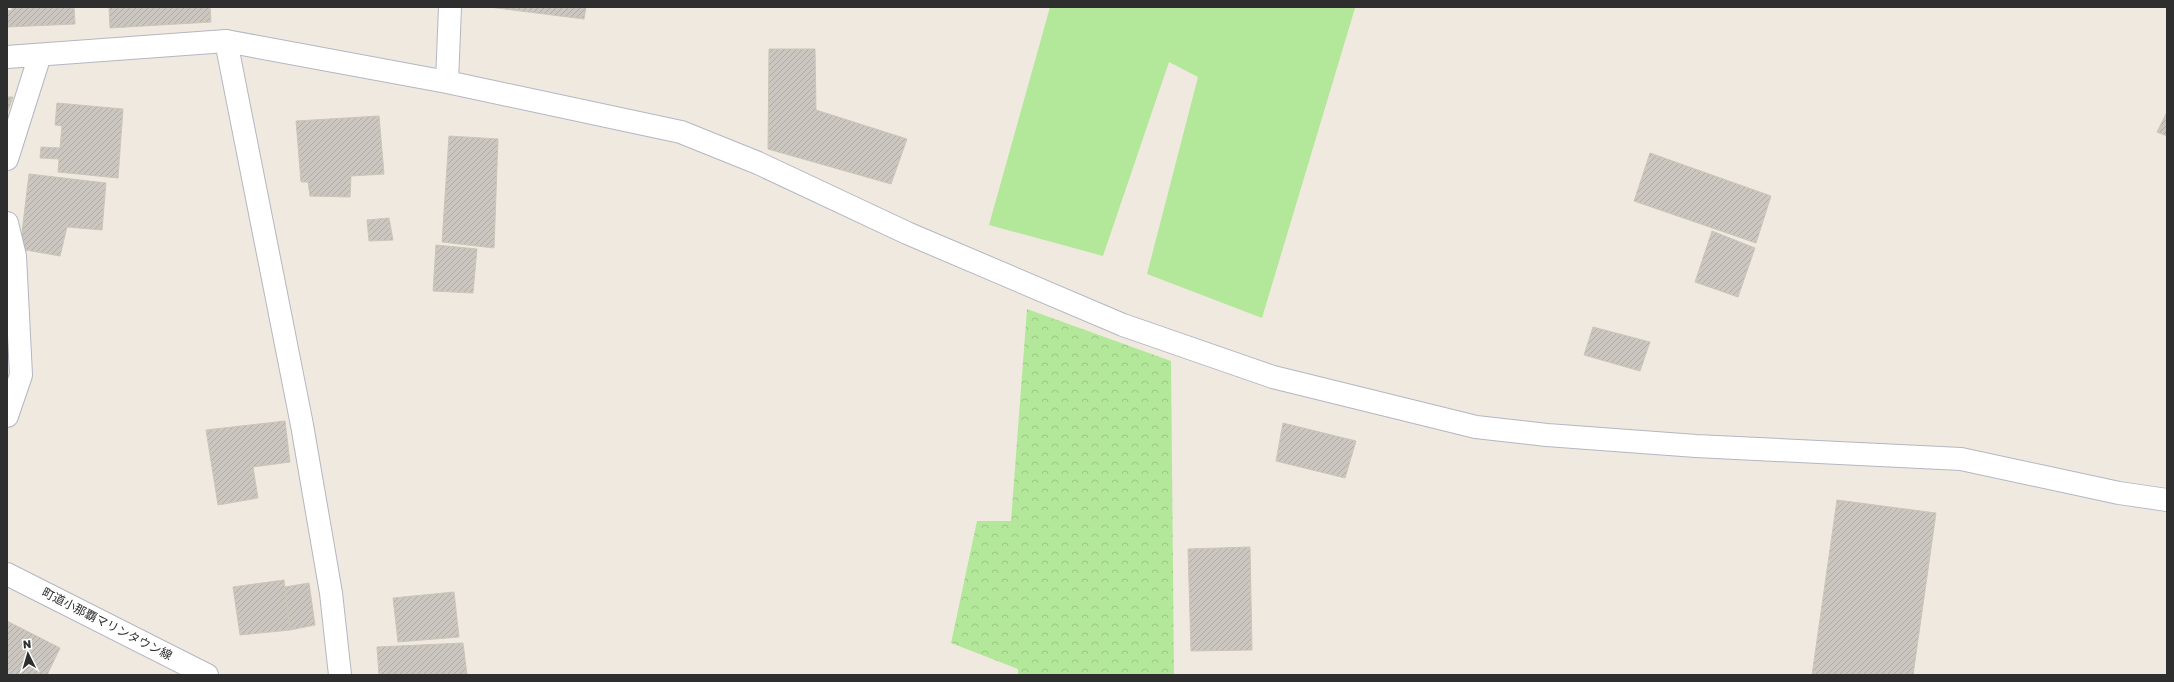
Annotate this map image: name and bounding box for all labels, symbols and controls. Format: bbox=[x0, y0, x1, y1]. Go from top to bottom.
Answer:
street label: 町道小那覇マリンタウン線 bbox=[40, 584, 175, 663]
north arrow bbox=[8, 634, 48, 674]
text: N bbox=[22, 637, 32, 650]

